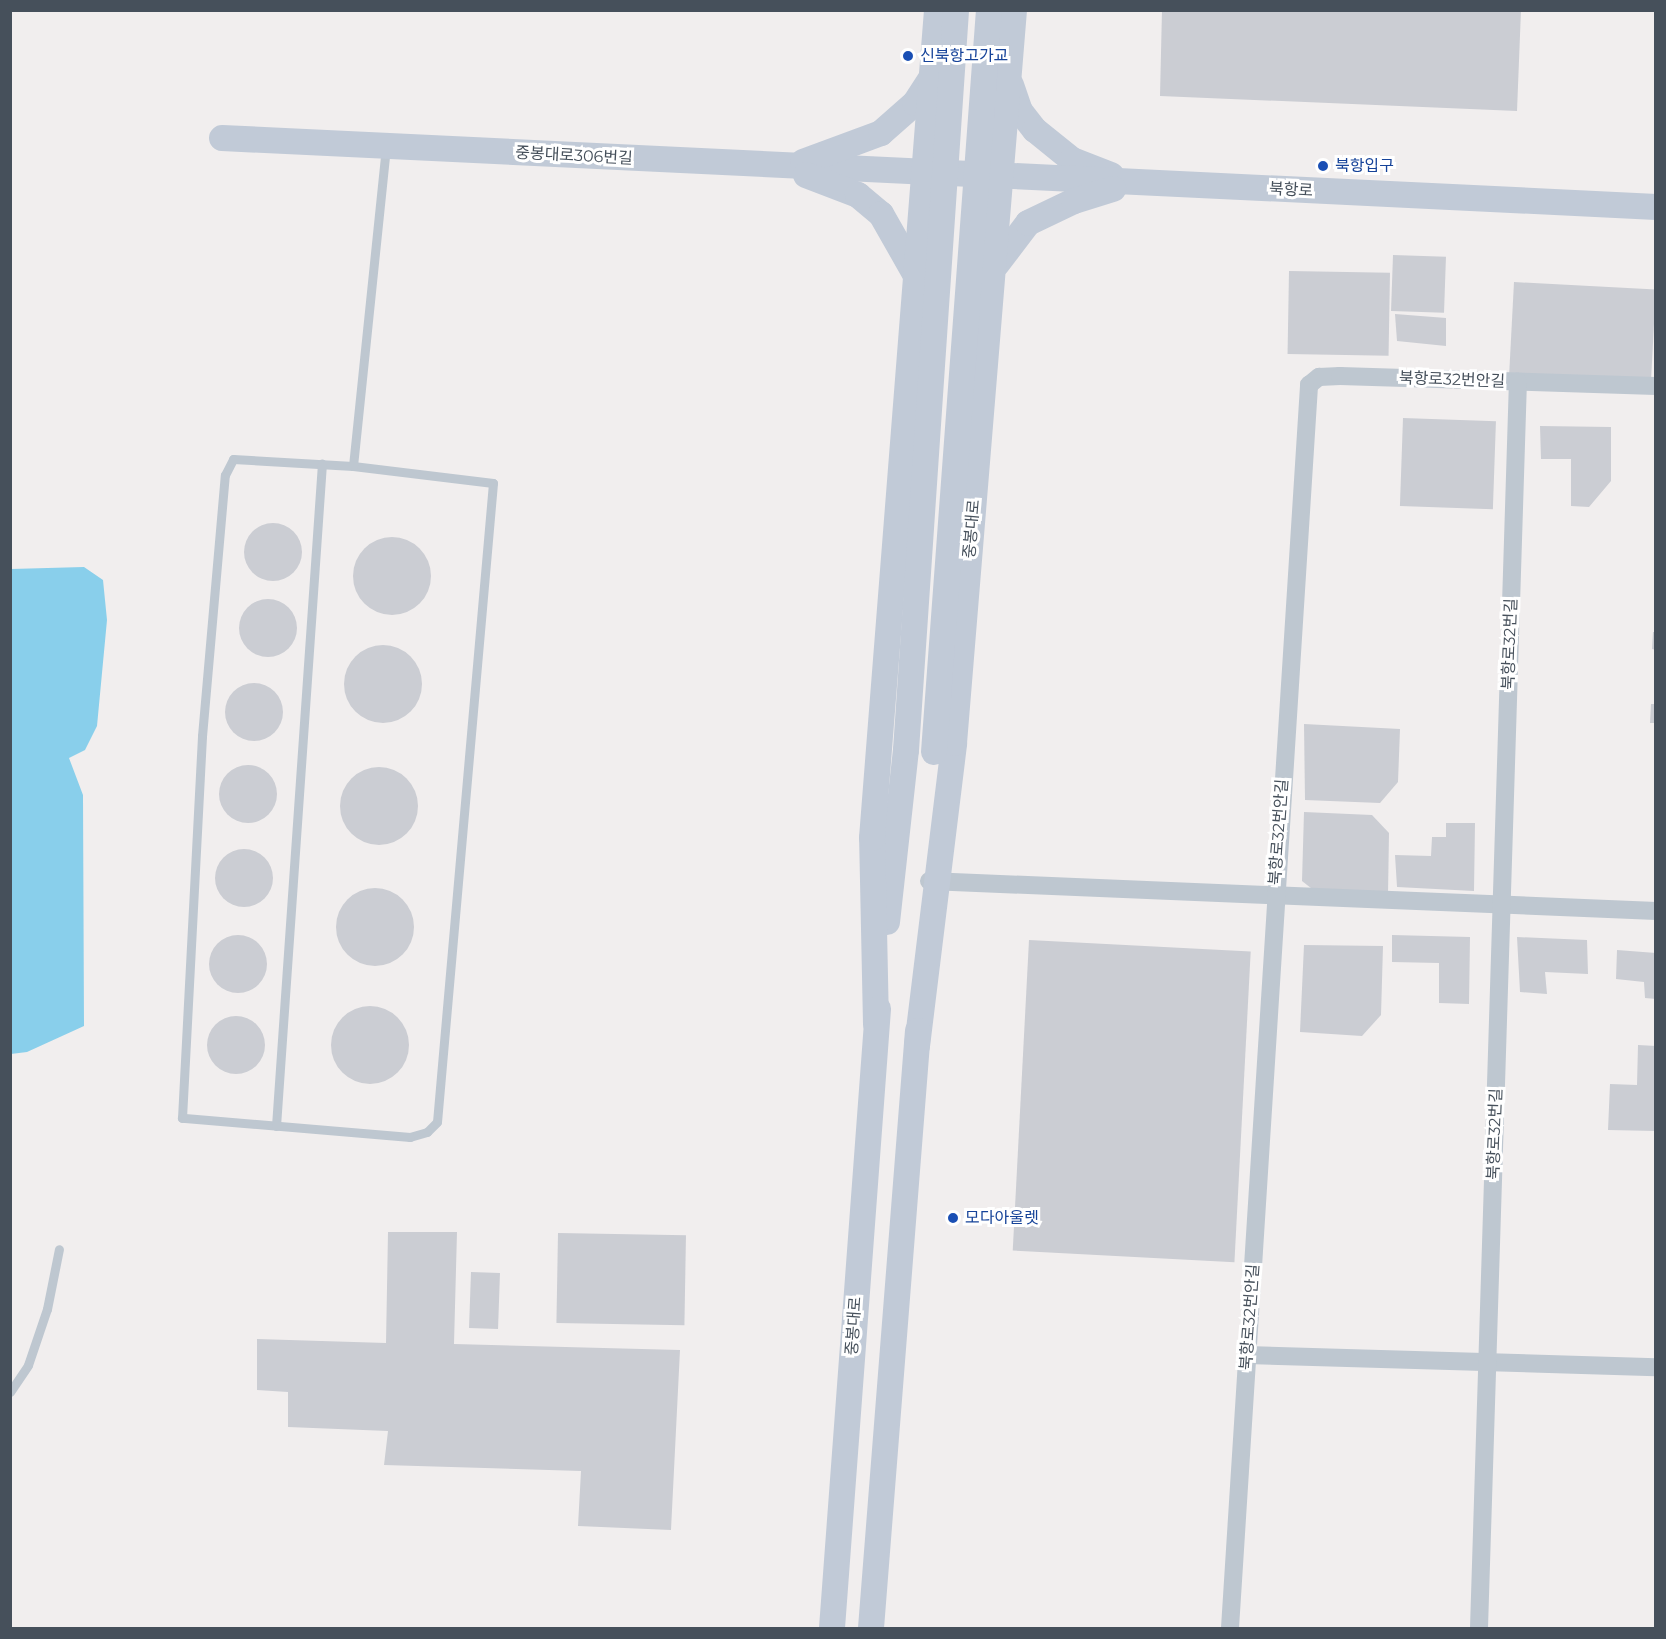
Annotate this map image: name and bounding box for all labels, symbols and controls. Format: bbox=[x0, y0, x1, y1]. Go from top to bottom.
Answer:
place label: 신북항고가교 bbox=[920, 46, 1008, 66]
marker: 신북항고가교 bbox=[901, 49, 915, 63]
street label: 중봉대로306번길 bbox=[515, 143, 633, 169]
place label: 북항입구 bbox=[1335, 156, 1394, 176]
marker: 북항입구 bbox=[1316, 159, 1330, 173]
street label: 북항로 bbox=[1268, 179, 1314, 201]
street label: 북항로32번안길 bbox=[1399, 369, 1505, 391]
street label: 중봉대로 bbox=[960, 499, 984, 559]
street label: 북항로32번길 bbox=[1499, 598, 1521, 690]
street label: 북항로32번안길 bbox=[1266, 778, 1292, 886]
street label: 북항로32번길 bbox=[1484, 1088, 1506, 1180]
place label: 모다아울렛 bbox=[965, 1208, 1039, 1228]
marker: 모다아울렛 bbox=[946, 1211, 960, 1225]
street label: 북항로32번안길 bbox=[1237, 1263, 1263, 1371]
street label: 중봉대로 bbox=[842, 1296, 866, 1356]

